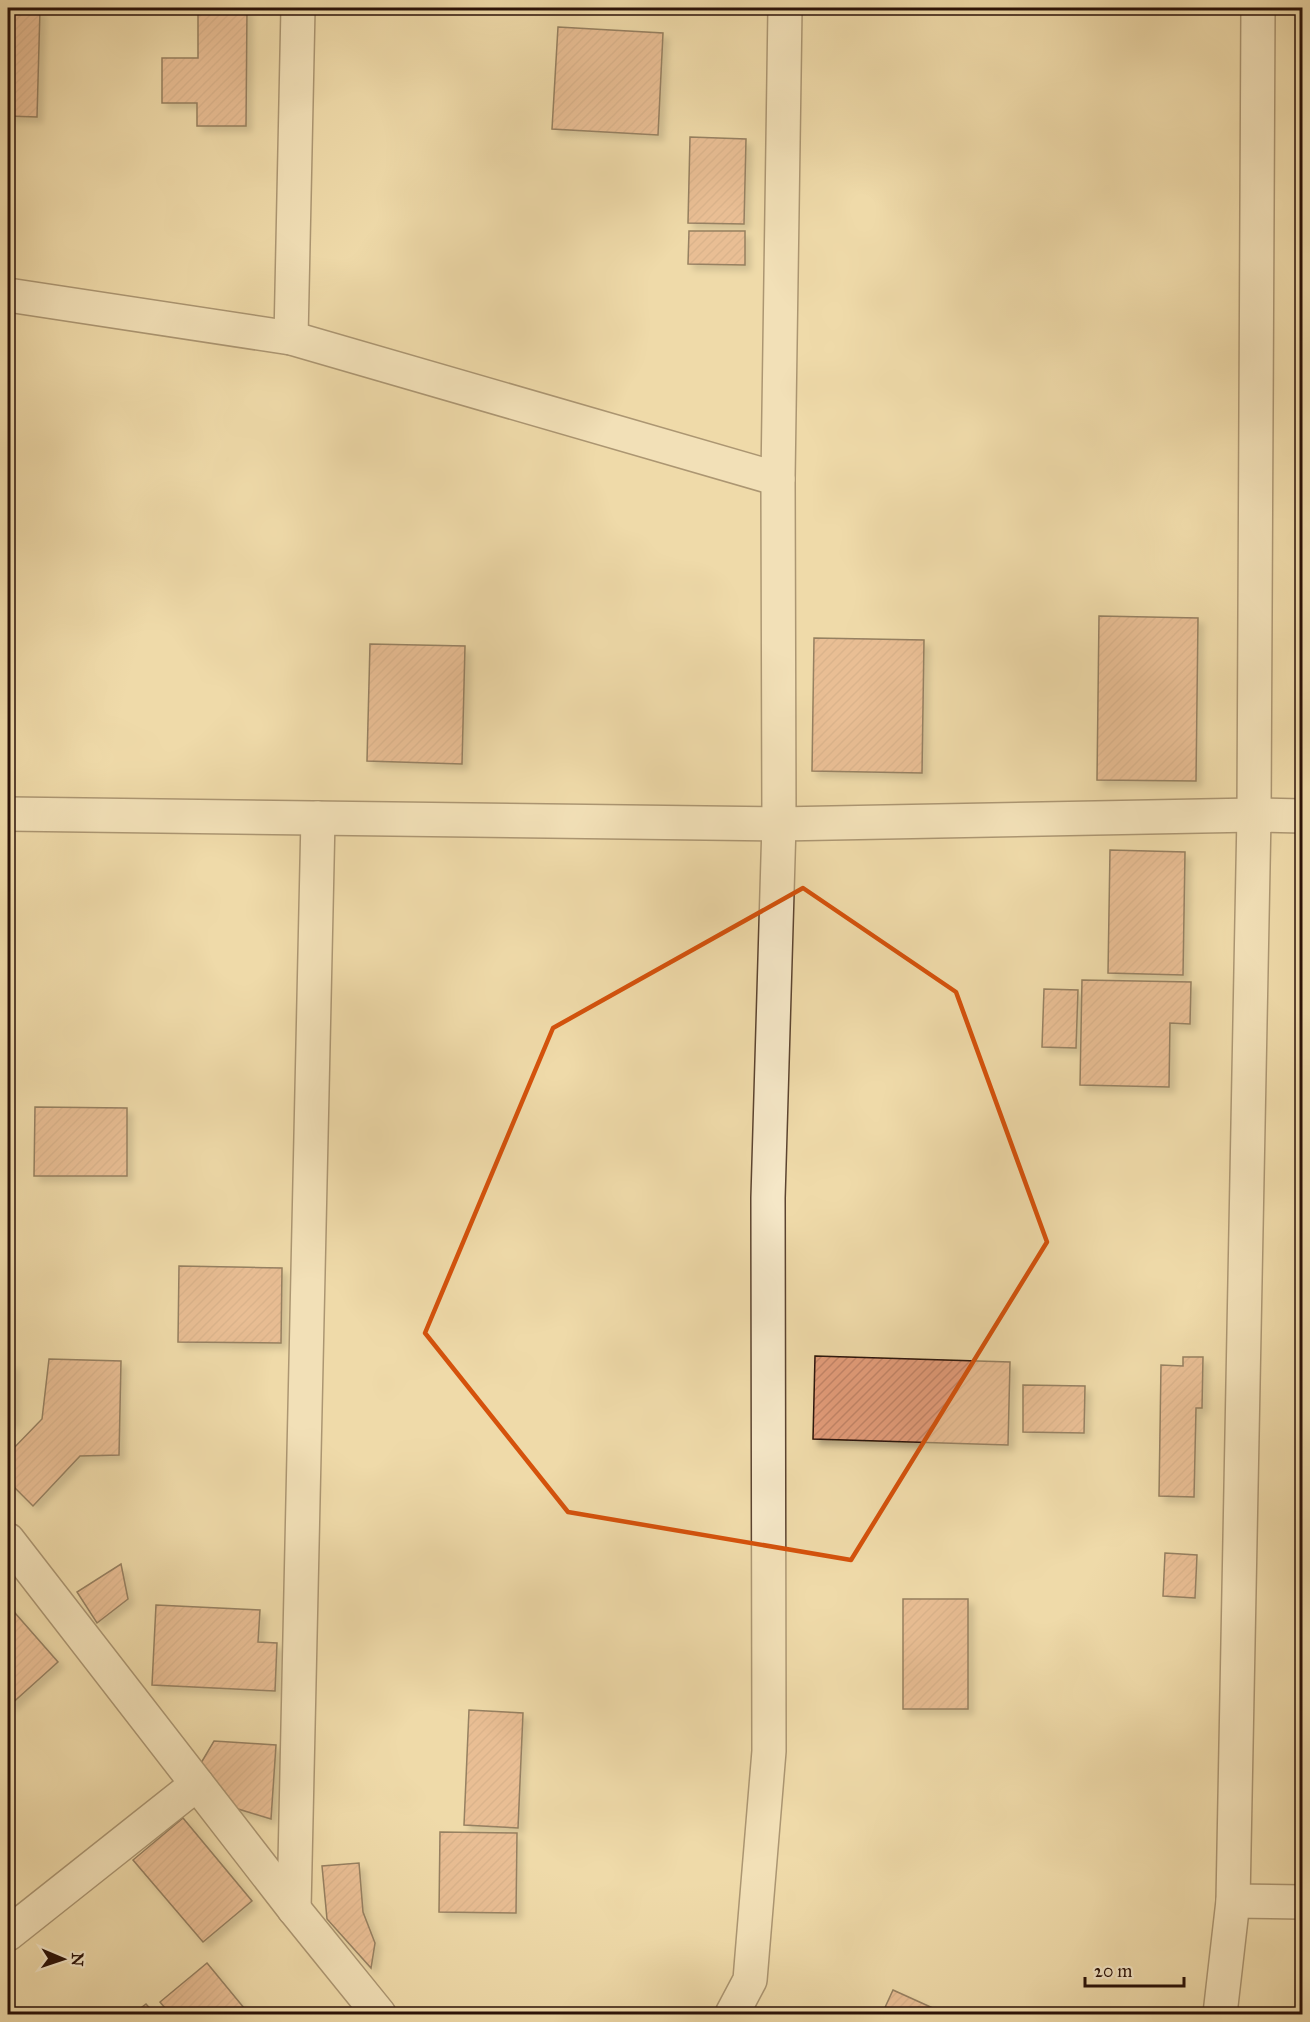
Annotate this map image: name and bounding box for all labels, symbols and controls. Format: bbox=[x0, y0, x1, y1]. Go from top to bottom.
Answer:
north arrow bbox=[33, 1929, 93, 1989]
scale bar bbox=[1085, 1950, 1184, 1988]
text: N bbox=[68, 1952, 87, 1967]
text: 20 m bbox=[1094, 1960, 1132, 1982]

